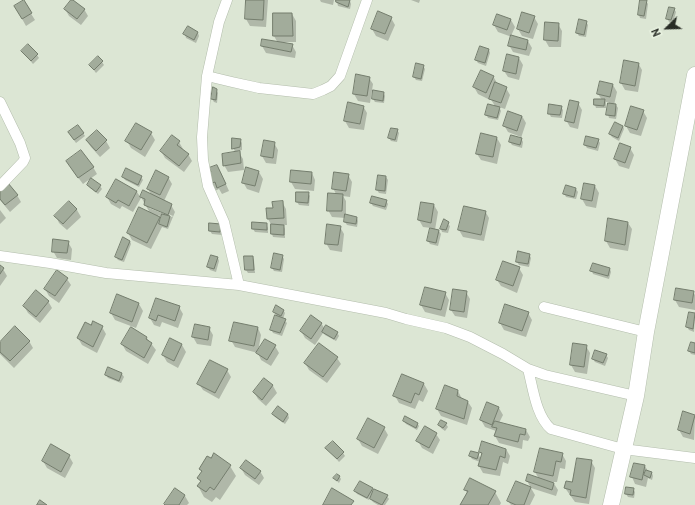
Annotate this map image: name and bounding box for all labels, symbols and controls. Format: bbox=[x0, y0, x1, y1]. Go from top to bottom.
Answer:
north arrow bbox=[647, 8, 687, 48]
text: N bbox=[648, 27, 664, 39]

